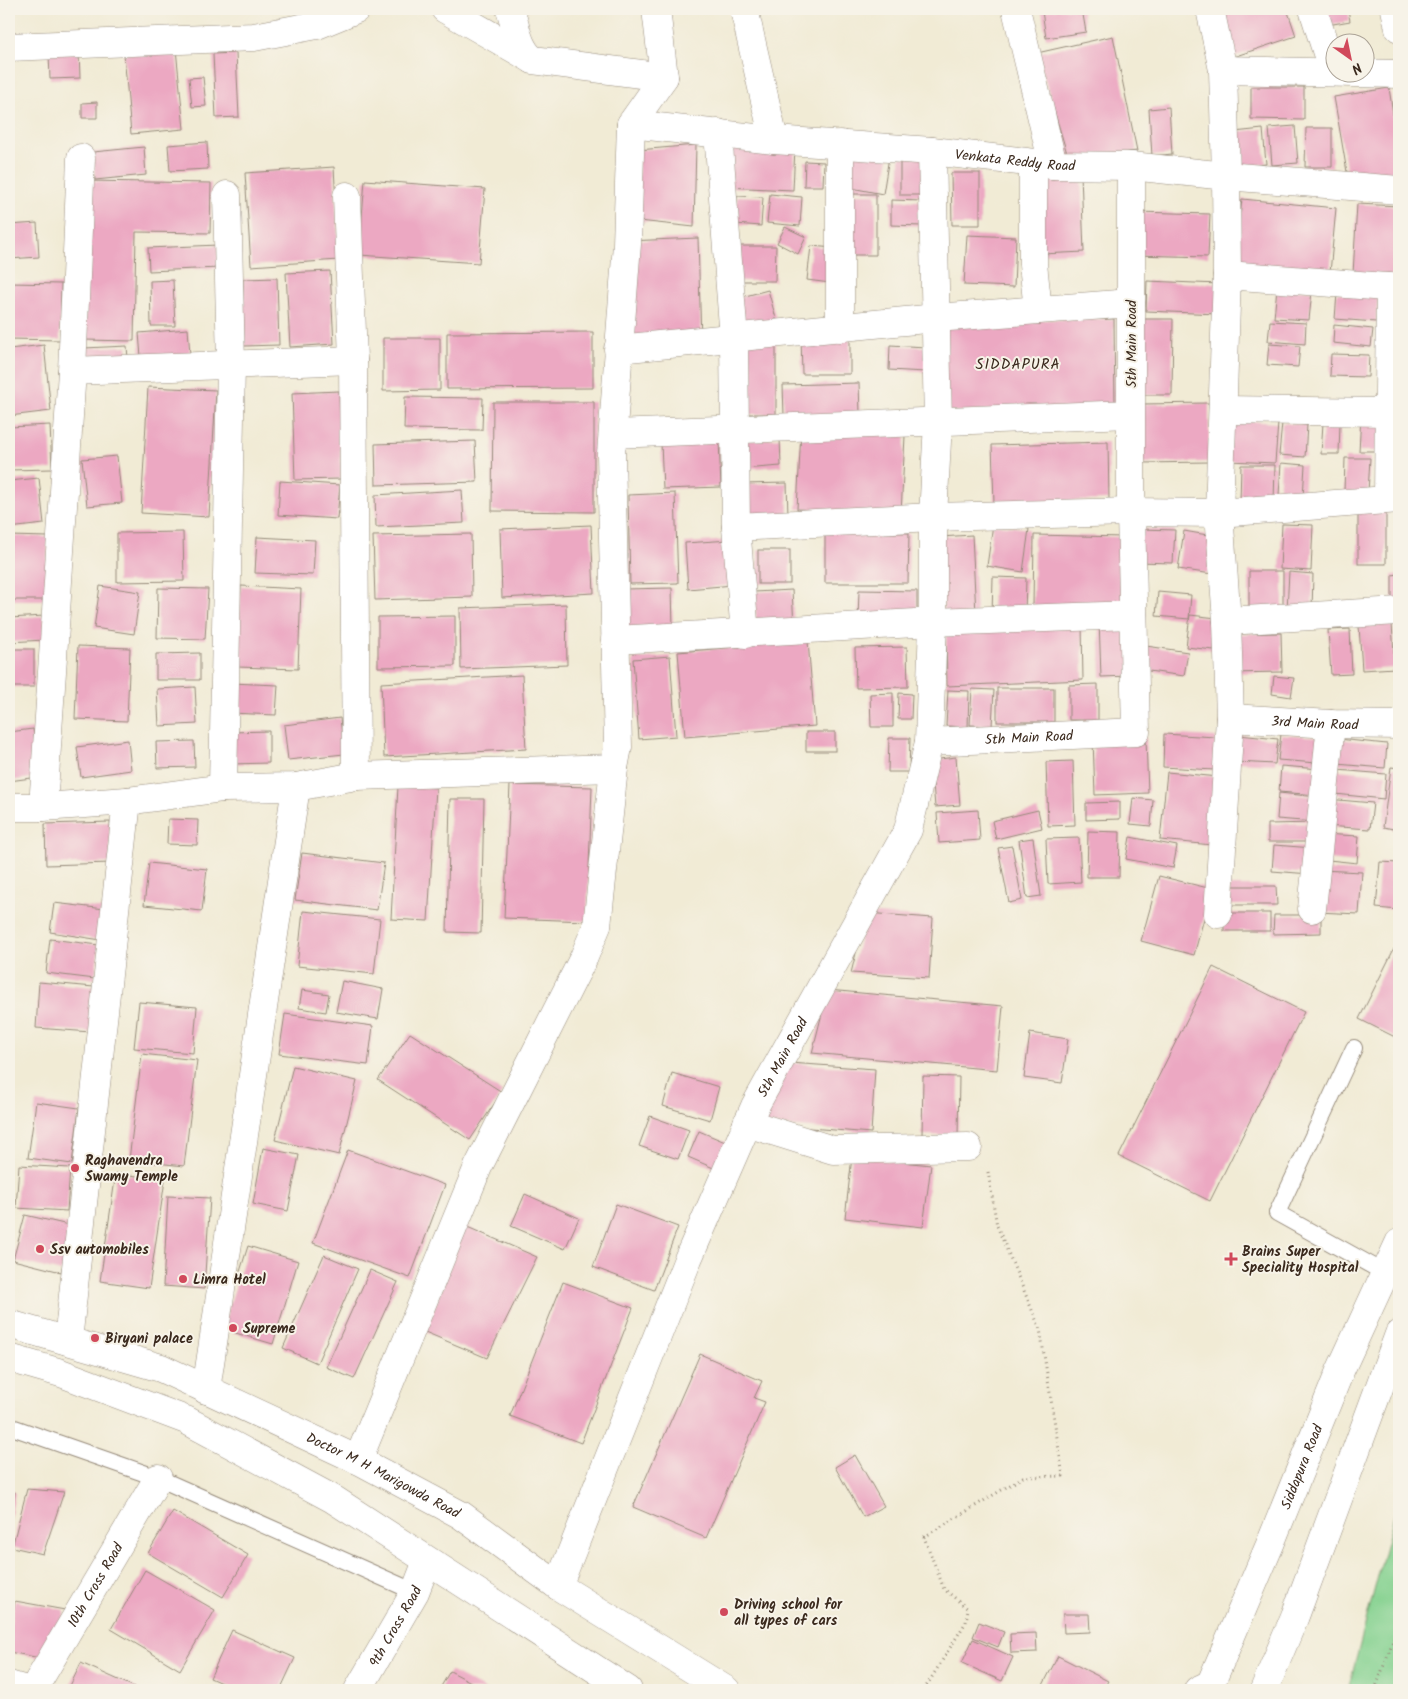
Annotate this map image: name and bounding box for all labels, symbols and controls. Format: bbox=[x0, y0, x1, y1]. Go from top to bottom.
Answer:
north arrow bbox=[1326, 32, 1376, 82]
text: N bbox=[1347, 56, 1366, 80]
street label: Venkata Reddy Road bbox=[954, 144, 1076, 177]
street label: 5th Main Road bbox=[1121, 299, 1143, 388]
district label: SIDDAPURA bbox=[975, 353, 1061, 377]
street label: 3rd Main Road bbox=[1270, 710, 1360, 736]
street label: 5th Main Road bbox=[984, 725, 1075, 751]
street label: 5th Main Road bbox=[752, 1013, 815, 1101]
place label: Raghavendra Swamy Temple bbox=[85, 1150, 178, 1188]
marker: Raghavendra Swamy Temple bbox=[69, 1162, 81, 1174]
place label: Ssv automobiles bbox=[50, 1239, 149, 1261]
place label: Brains Super Speciality Hospital bbox=[1242, 1241, 1359, 1279]
marker: Ssv automobiles bbox=[34, 1243, 46, 1255]
marker: Brains Super Speciality Hospital bbox=[1224, 1252, 1238, 1266]
place label: Limra Hotel bbox=[193, 1269, 266, 1291]
marker: Limra Hotel bbox=[177, 1273, 189, 1285]
place label: Supreme bbox=[243, 1318, 295, 1340]
marker: Supreme bbox=[227, 1322, 239, 1334]
place label: Biryani palace bbox=[105, 1328, 193, 1350]
marker: Biryani palace bbox=[89, 1332, 101, 1344]
street label: Siddapura Road bbox=[1275, 1420, 1330, 1513]
street label: Doctor M H Marigowda Road bbox=[302, 1427, 465, 1525]
street label: 10th Cross Road bbox=[62, 1538, 130, 1632]
street label: 9th Cross Road bbox=[364, 1582, 429, 1671]
place label: Driving school for all types of cars bbox=[734, 1594, 843, 1632]
marker: Driving school for all types of cars bbox=[718, 1606, 730, 1618]

